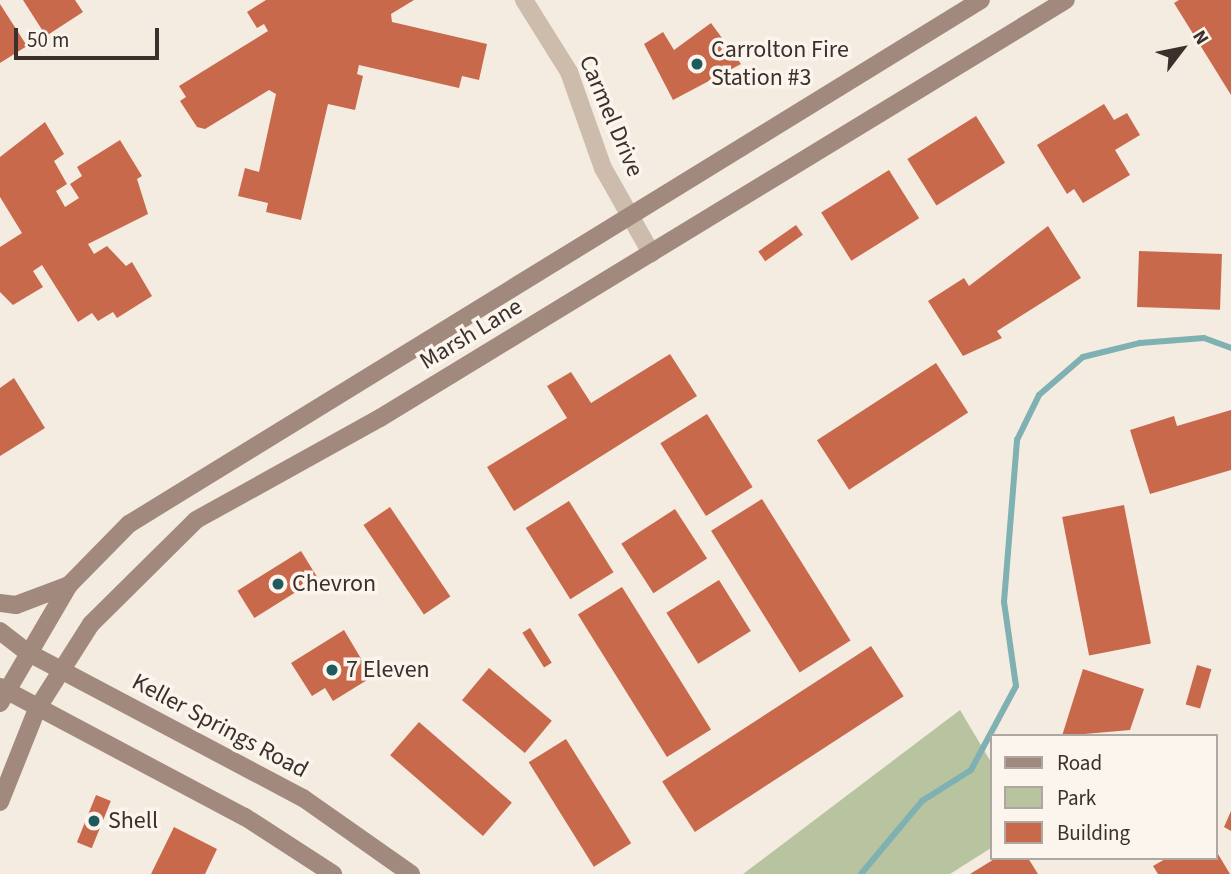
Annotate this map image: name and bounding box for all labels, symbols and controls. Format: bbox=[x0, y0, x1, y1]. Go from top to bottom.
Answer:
scale bar bbox=[18, 14, 163, 58]
north arrow bbox=[1147, 14, 1217, 84]
text: 50 m bbox=[27, 25, 69, 55]
text: N bbox=[1185, 25, 1215, 50]
place label: Carrolton Fire Station #3 bbox=[711, 36, 849, 92]
street label: Carmel Drive bbox=[573, 51, 649, 181]
marker: Carrolton Fire Station #3 bbox=[689, 56, 705, 72]
street label: Marsh Lane bbox=[415, 292, 527, 376]
place label: Chevron bbox=[292, 570, 376, 598]
marker: Chevron bbox=[270, 576, 286, 592]
place label: 7 Eleven bbox=[346, 656, 430, 684]
marker: 7 Eleven bbox=[324, 662, 340, 678]
street label: Keller Springs Road bbox=[127, 668, 313, 784]
legend bbox=[990, 734, 1217, 860]
text: Road bbox=[1057, 748, 1102, 778]
text: Park bbox=[1057, 783, 1096, 813]
place label: Shell bbox=[108, 807, 158, 835]
marker: Shell bbox=[86, 813, 102, 829]
text: Building bbox=[1057, 818, 1130, 848]

